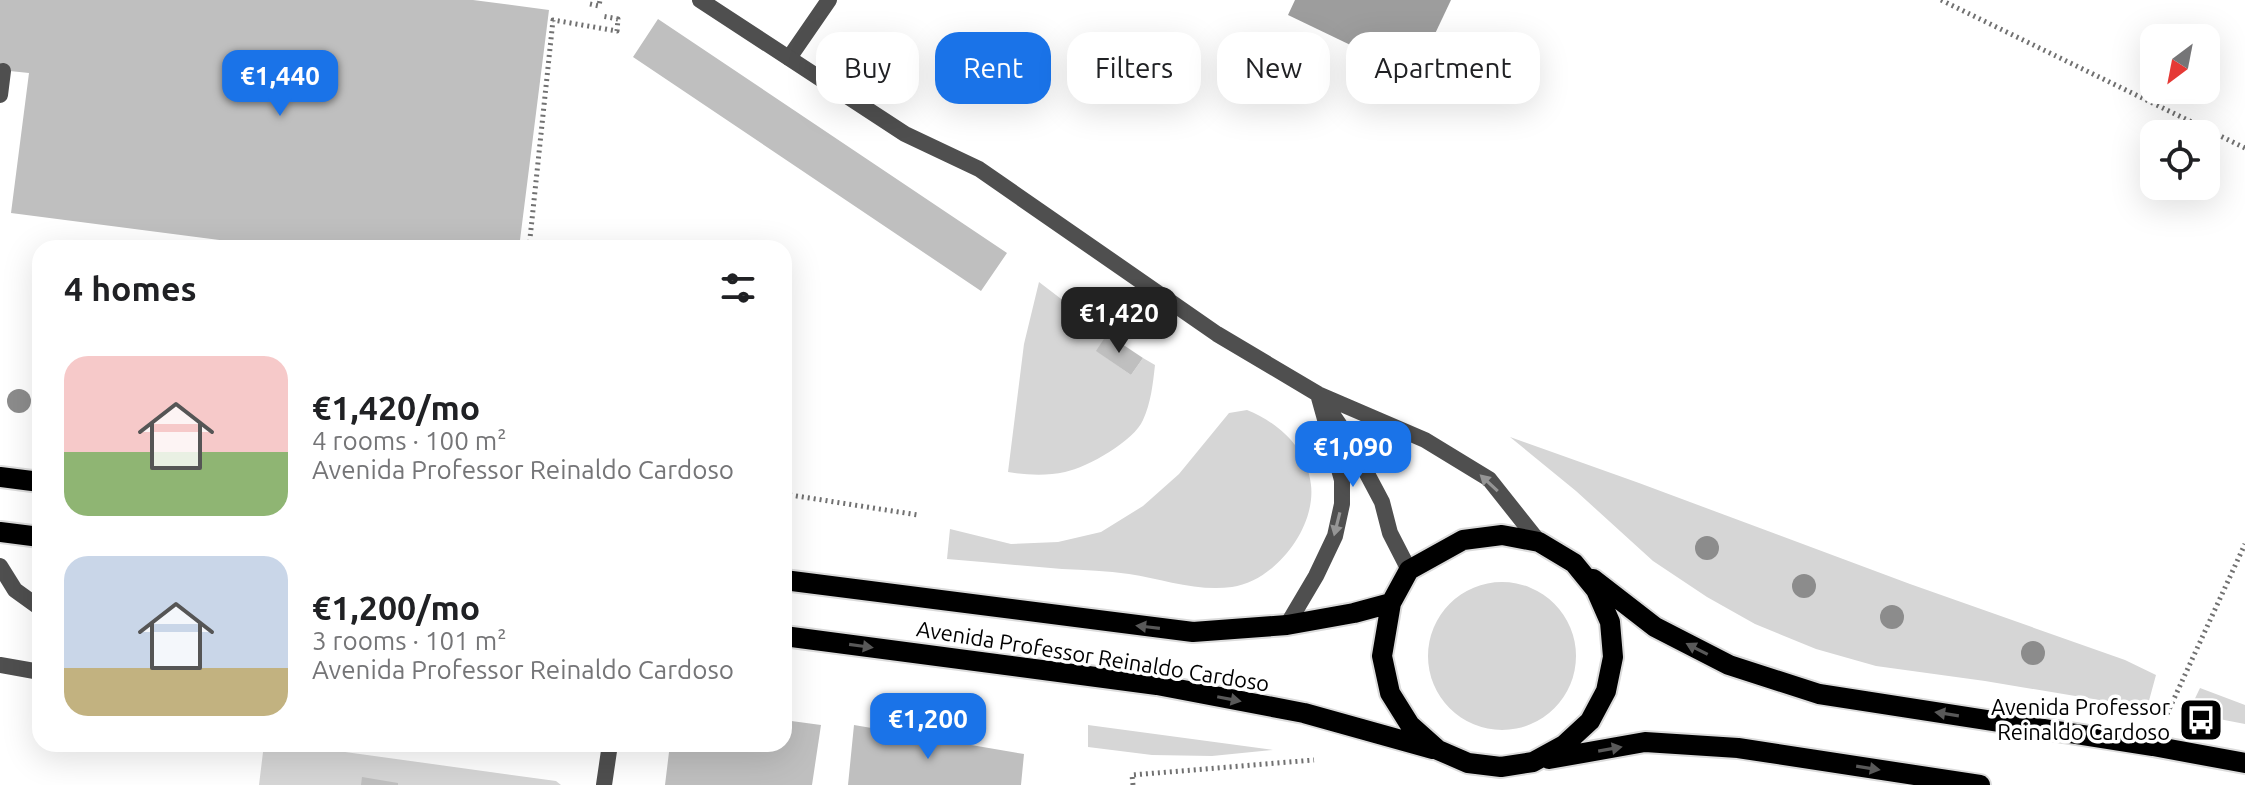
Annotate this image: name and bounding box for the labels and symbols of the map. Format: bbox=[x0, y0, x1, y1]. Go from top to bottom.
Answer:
north arrow bbox=[2140, 24, 2220, 104]
pin: €1,440 bbox=[215, 50, 345, 118]
pin: €1,420 bbox=[1054, 287, 1184, 355]
pin: €1,090 bbox=[1288, 421, 1418, 489]
one-way arrow bbox=[1480, 474, 1499, 492]
one-way arrow bbox=[1331, 512, 1343, 537]
street label: Avenida Professor Reinaldo Cardoso bbox=[915, 615, 1271, 696]
one-way arrow bbox=[1135, 620, 1160, 633]
one-way arrow bbox=[849, 640, 874, 653]
one-way arrow bbox=[1686, 642, 1708, 656]
pin: €1,200 bbox=[863, 693, 993, 761]
one-way arrow bbox=[1217, 694, 1242, 706]
place label: Avenida Professor Reinaldo Cardoso bbox=[1991, 694, 2171, 744]
bus stop icon: Avenida Professor Reinaldo Cardoso bbox=[2177, 696, 2225, 744]
one-way arrow bbox=[1934, 707, 1959, 720]
one-way arrow bbox=[1598, 742, 1623, 754]
one-way arrow bbox=[1855, 762, 1880, 775]

